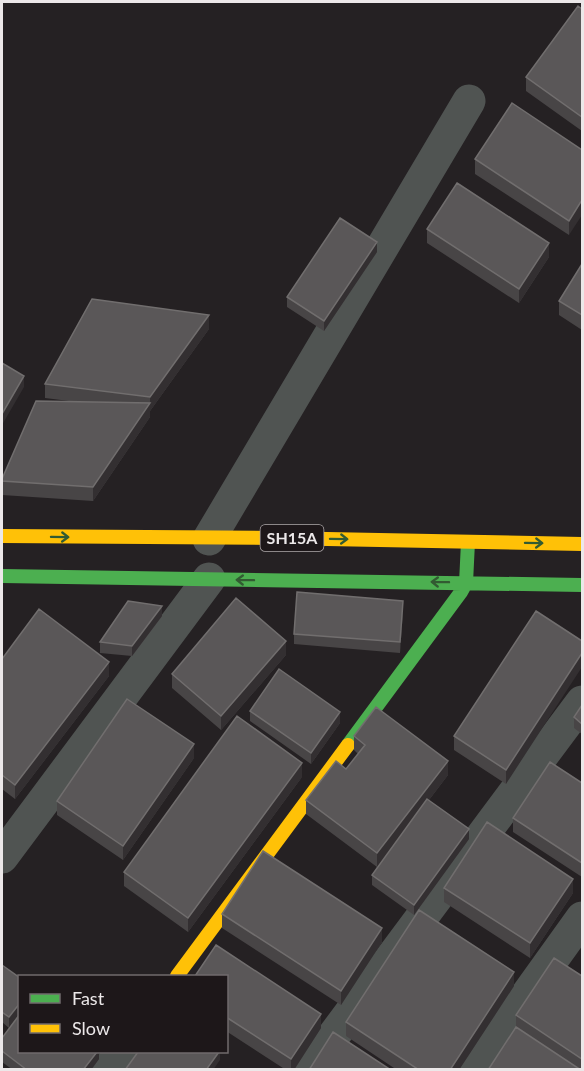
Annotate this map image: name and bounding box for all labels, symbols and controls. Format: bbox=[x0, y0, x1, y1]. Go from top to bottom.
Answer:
road number: SH15A bbox=[260, 525, 324, 551]
one-way arrow bbox=[49, 531, 69, 543]
one-way arrow bbox=[328, 533, 348, 545]
one-way arrow bbox=[523, 537, 543, 549]
one-way arrow bbox=[236, 574, 256, 586]
one-way arrow bbox=[431, 577, 451, 588]
legend bbox=[18, 975, 228, 1053]
text: Fast bbox=[72, 987, 105, 1009]
text: Slow bbox=[72, 1017, 110, 1039]

